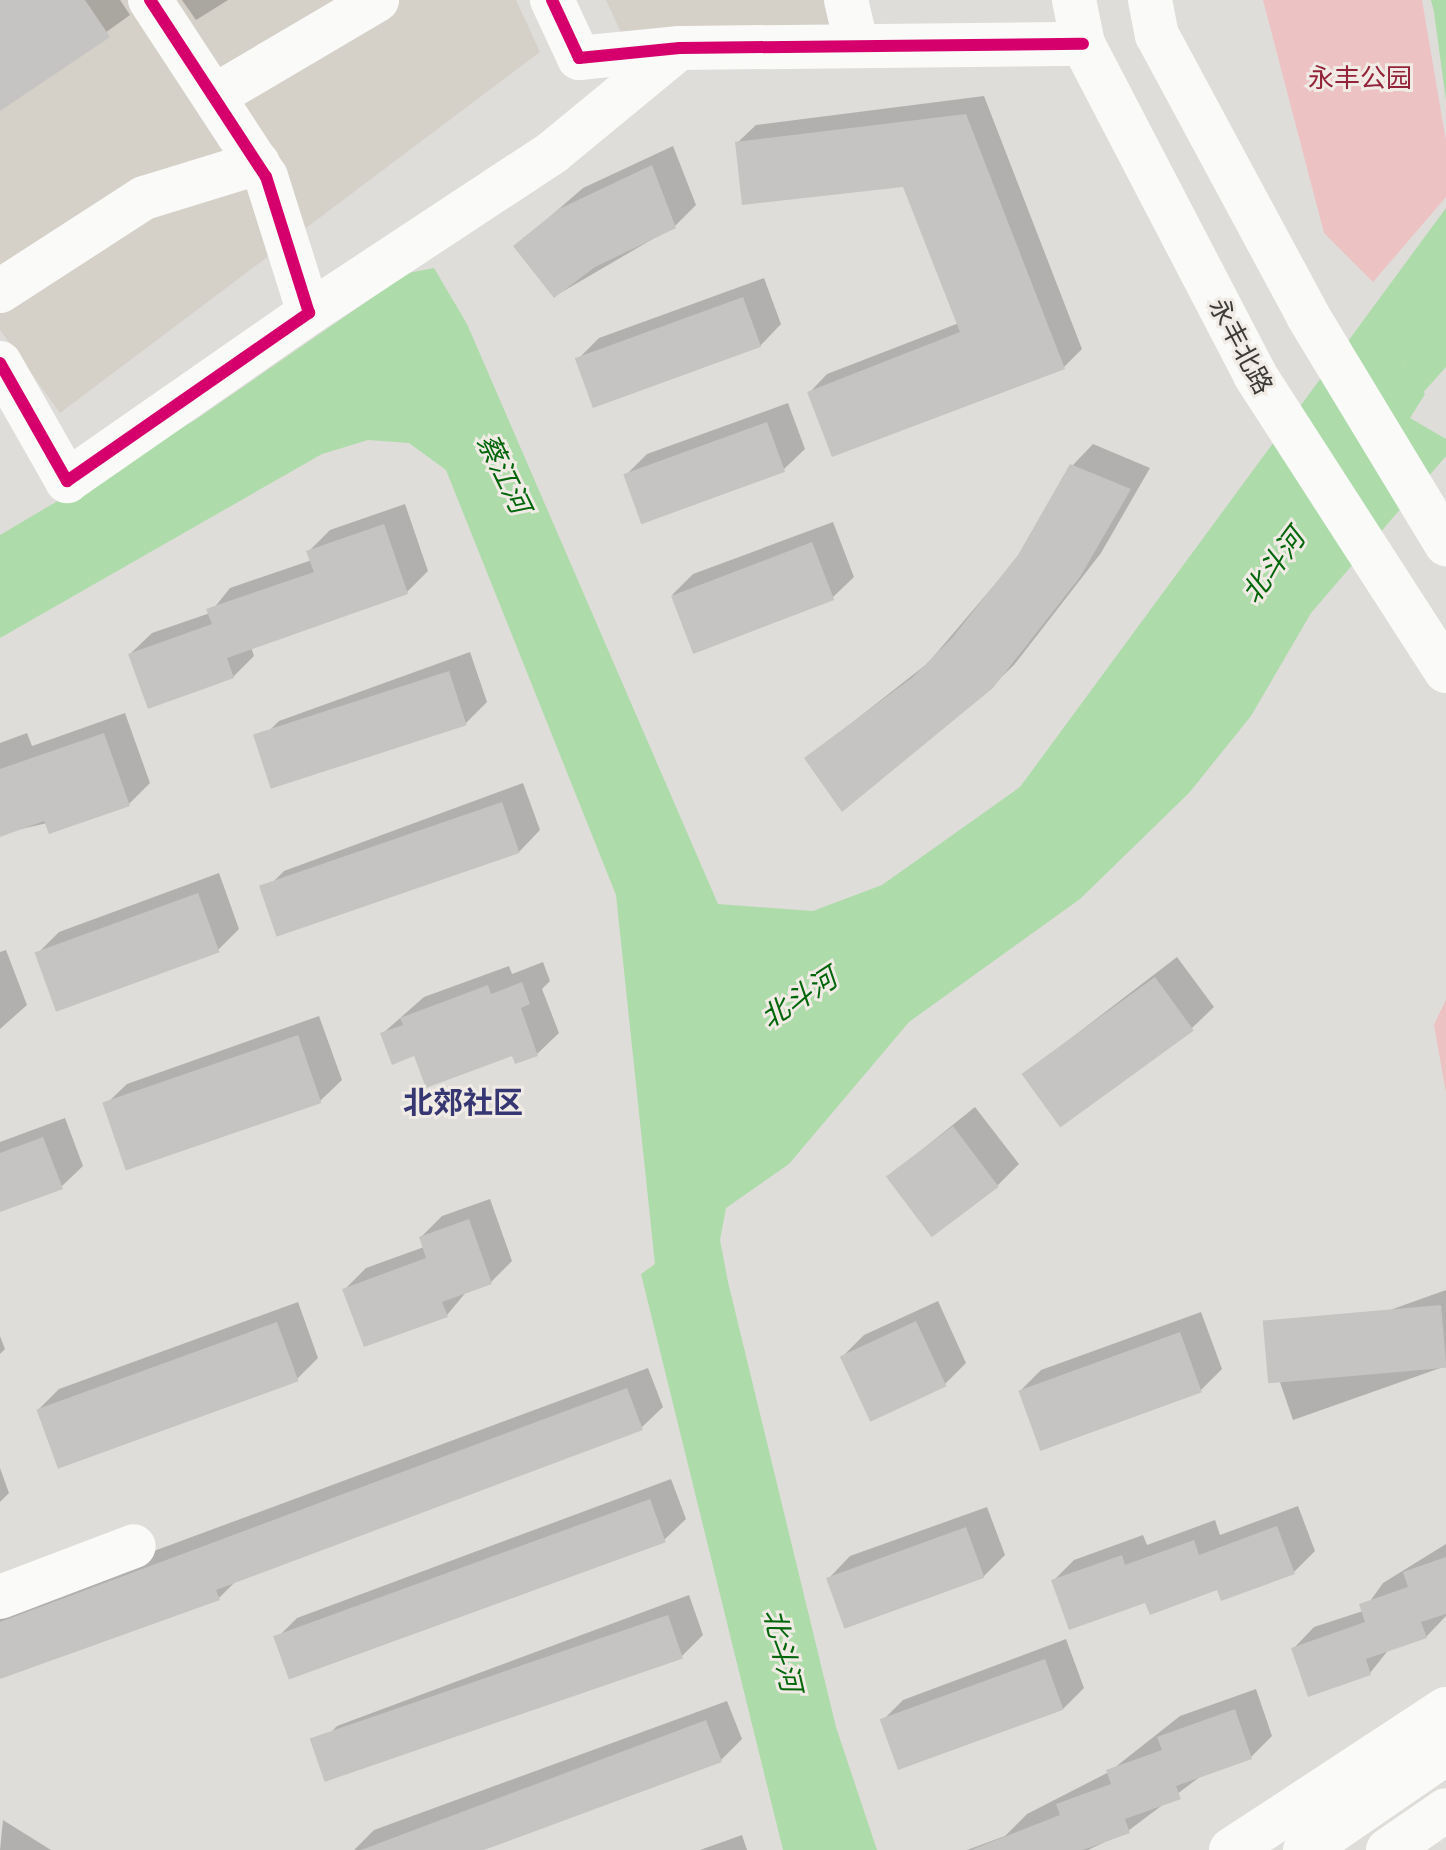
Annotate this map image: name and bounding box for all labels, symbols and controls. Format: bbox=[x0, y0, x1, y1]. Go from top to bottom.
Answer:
park label: 永丰公园 bbox=[1308, 62, 1412, 94]
street label: 永丰北路 bbox=[1203, 293, 1279, 399]
water label: 蔡江河 bbox=[471, 428, 539, 518]
water label: 北斗河 bbox=[1233, 521, 1311, 609]
water label: 北斗河 bbox=[754, 960, 842, 1034]
district label: 北郊社区 bbox=[403, 1083, 523, 1119]
water label: 北斗河 bbox=[758, 1605, 810, 1695]

